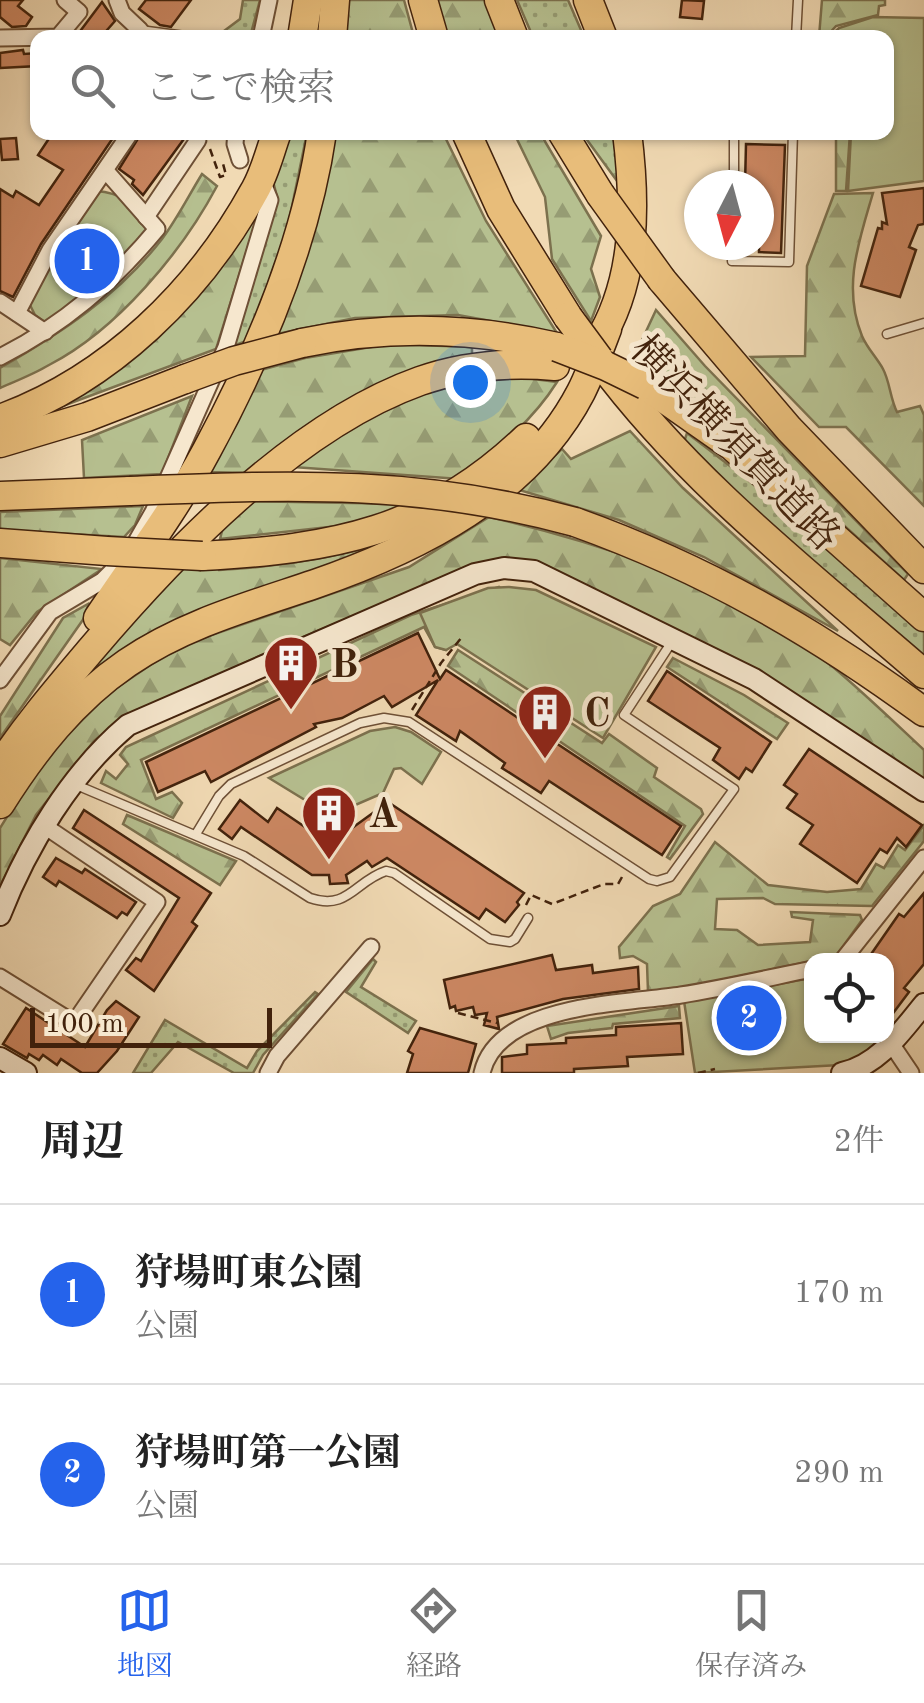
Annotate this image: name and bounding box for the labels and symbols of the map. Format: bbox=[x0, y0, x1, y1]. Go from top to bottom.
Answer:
north arrow bbox=[684, 170, 774, 260]
pin: 1 bbox=[54, 224, 120, 298]
street label: 横浜横須賀道路 bbox=[621, 327, 848, 559]
your location bbox=[445, 357, 496, 408]
building icon: B bbox=[261, 633, 321, 712]
place label: B bbox=[330, 647, 358, 687]
building icon: C bbox=[515, 682, 575, 761]
place label: C bbox=[584, 696, 610, 736]
building icon: A bbox=[299, 783, 359, 862]
place label: A bbox=[368, 797, 398, 837]
pin: 2 bbox=[716, 980, 782, 1056]
scale bar bbox=[30, 1003, 272, 1048]

